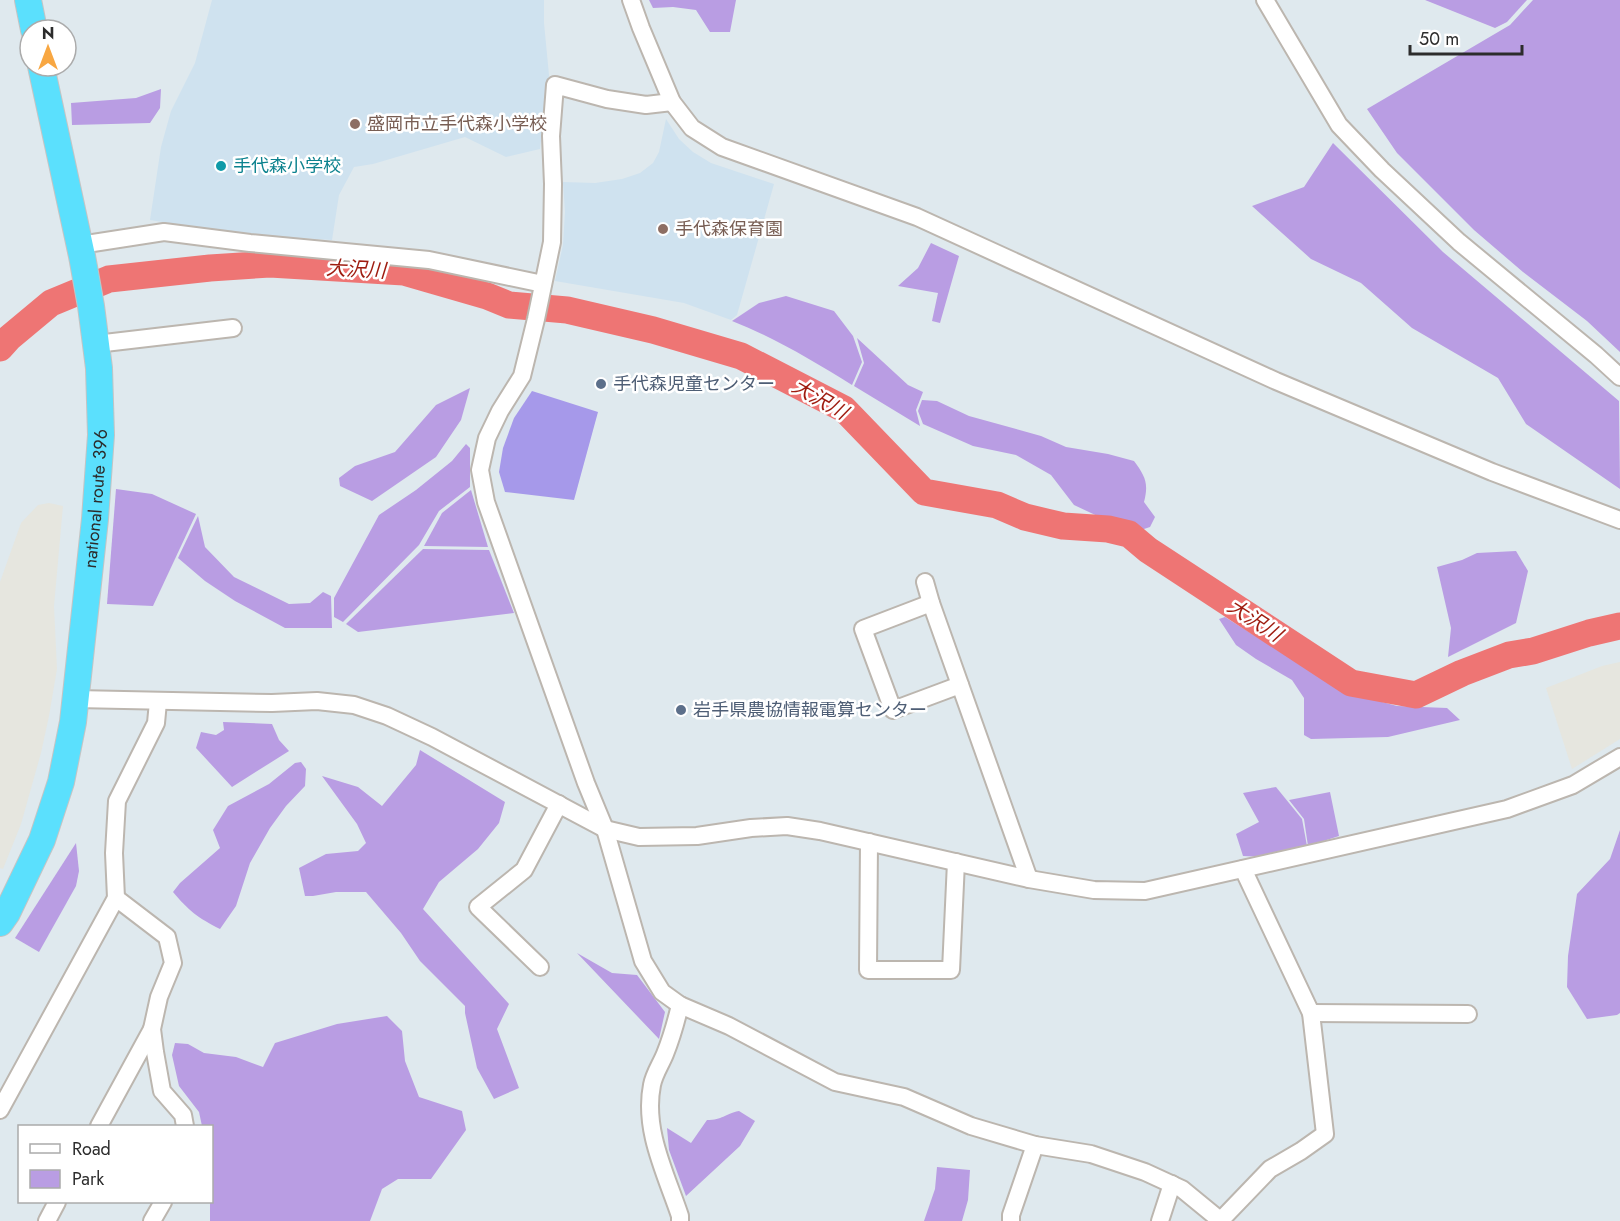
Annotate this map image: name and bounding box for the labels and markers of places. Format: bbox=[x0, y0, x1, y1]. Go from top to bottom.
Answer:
place label: 盛岡市立手代森小学校 bbox=[367, 111, 547, 137]
marker: 盛岡市立手代森小学校 bbox=[348, 117, 362, 131]
place label: 手代森小学校 bbox=[233, 153, 341, 179]
marker: 手代森小学校 bbox=[214, 159, 228, 173]
place label: 手代森保育園 bbox=[675, 216, 783, 242]
marker: 手代森保育園 bbox=[656, 222, 670, 236]
place label: 手代森児童センター bbox=[613, 371, 775, 397]
marker: 手代森児童センター bbox=[594, 377, 608, 391]
place label: 岩手県農協情報電算センター bbox=[693, 697, 927, 723]
marker: 岩手県農協情報電算センター bbox=[674, 703, 688, 717]

